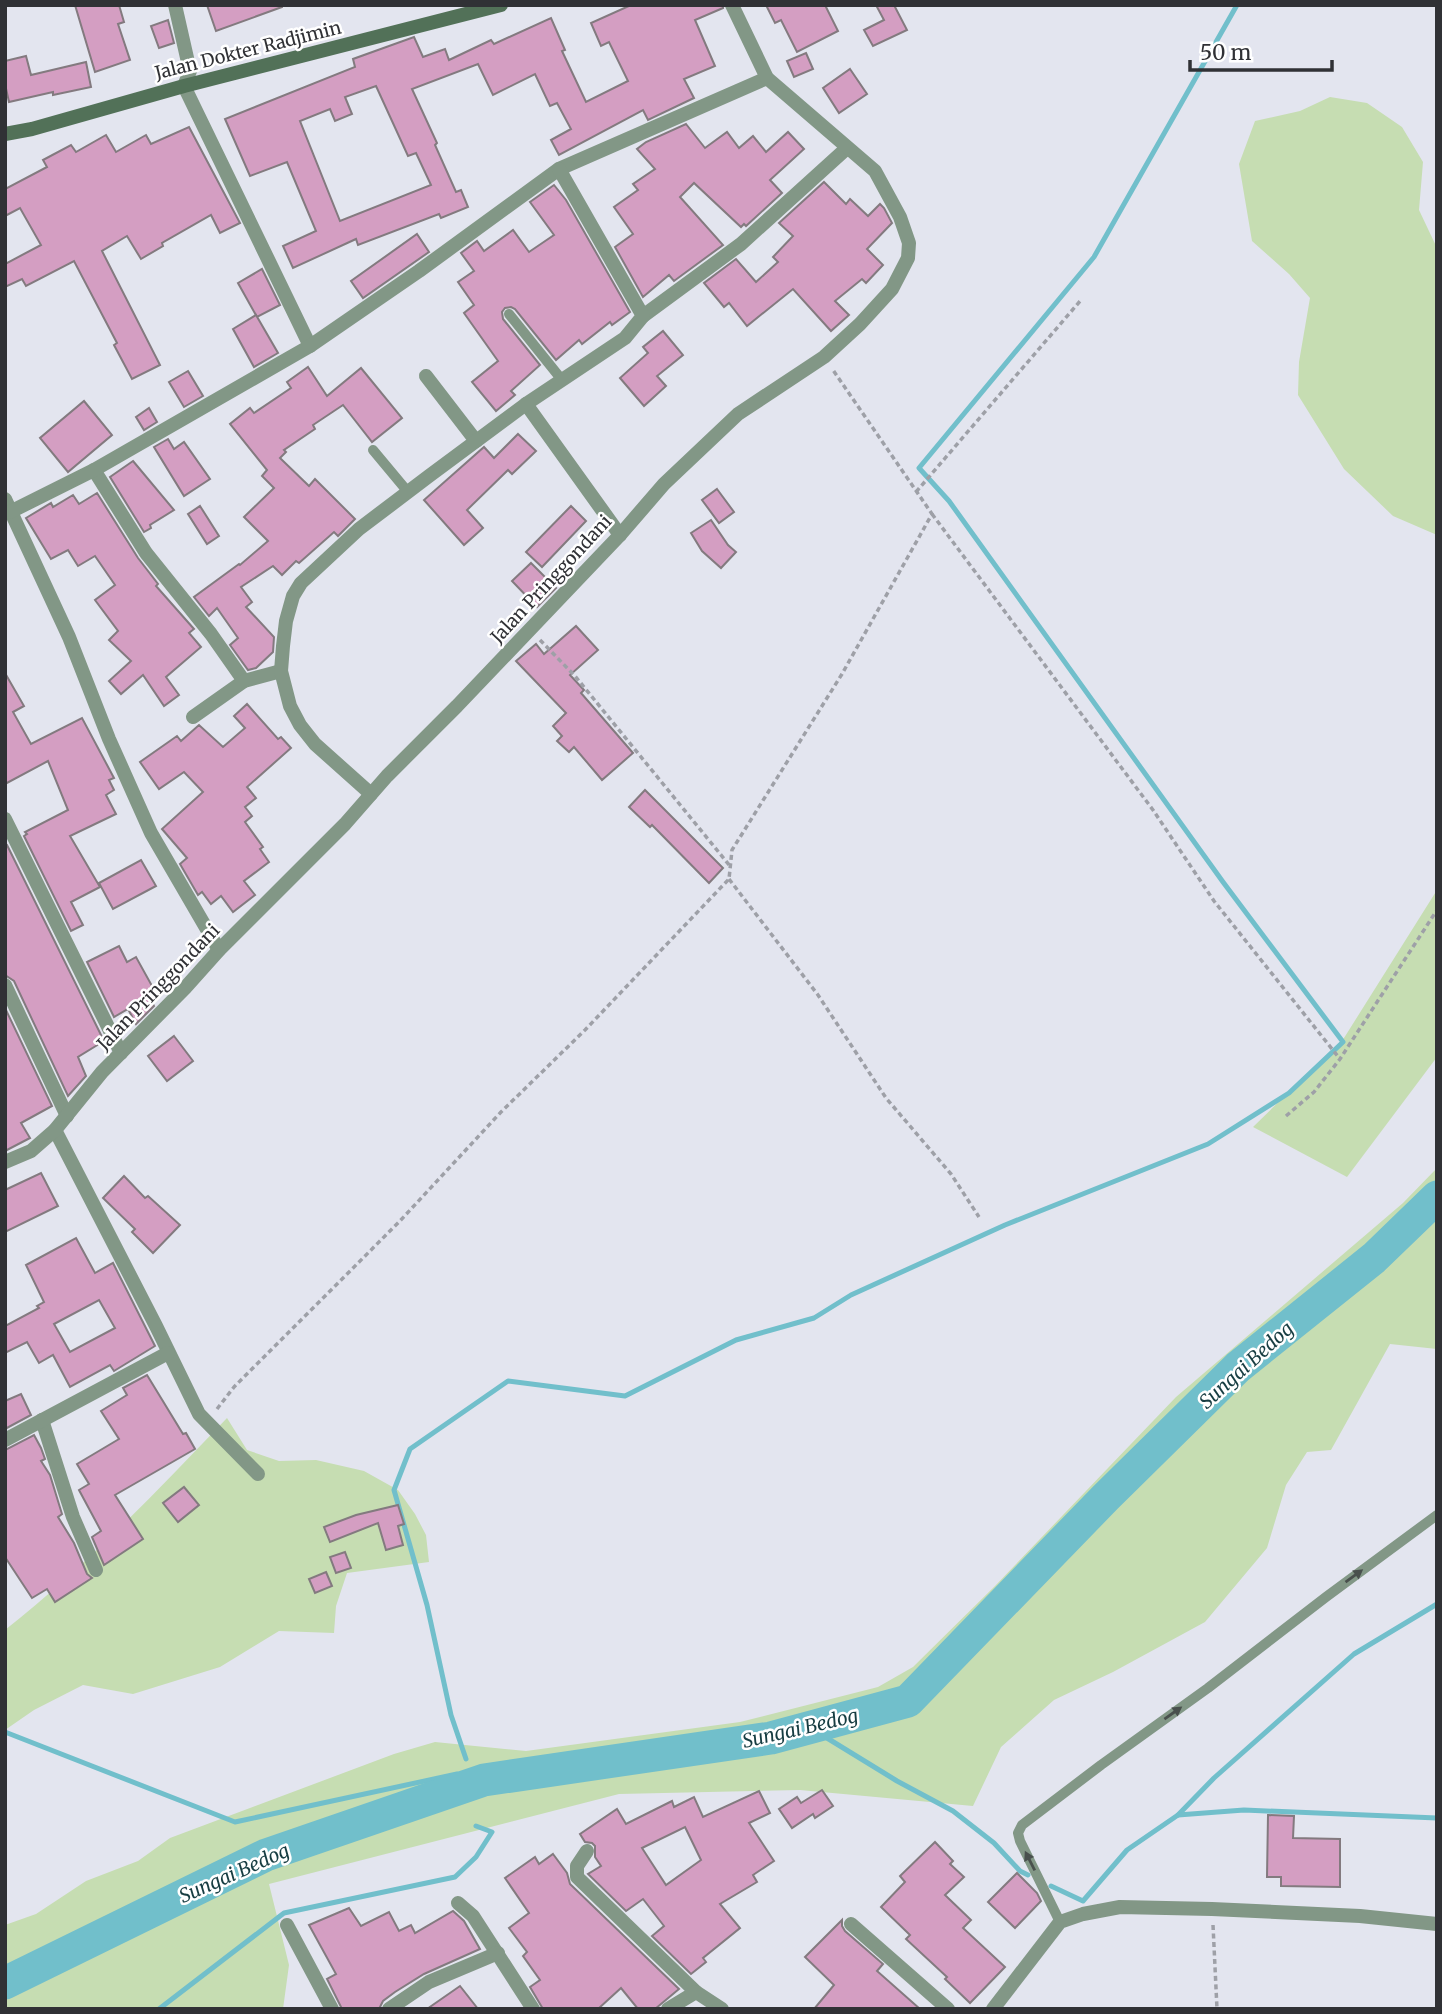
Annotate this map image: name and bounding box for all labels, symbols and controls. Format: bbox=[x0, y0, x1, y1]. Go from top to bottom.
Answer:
street label: Jalan Dokter Radjimin bbox=[152, 16, 344, 85]
scale bar bbox=[1190, 28, 1332, 72]
text: 50 m bbox=[1200, 39, 1251, 66]
street label: Jalan Pringgondani bbox=[485, 510, 616, 649]
street label: Jalan Pringgondani bbox=[91, 919, 224, 1056]
water label: Sungai Bedog bbox=[1194, 1316, 1298, 1413]
one-way arrow bbox=[1345, 1569, 1363, 1583]
water label: Sungai Bedog bbox=[740, 1703, 861, 1753]
one-way arrow bbox=[1164, 1706, 1182, 1720]
water label: Sungai Bedog bbox=[175, 1838, 293, 1908]
one-way arrow bbox=[1024, 1851, 1035, 1871]

